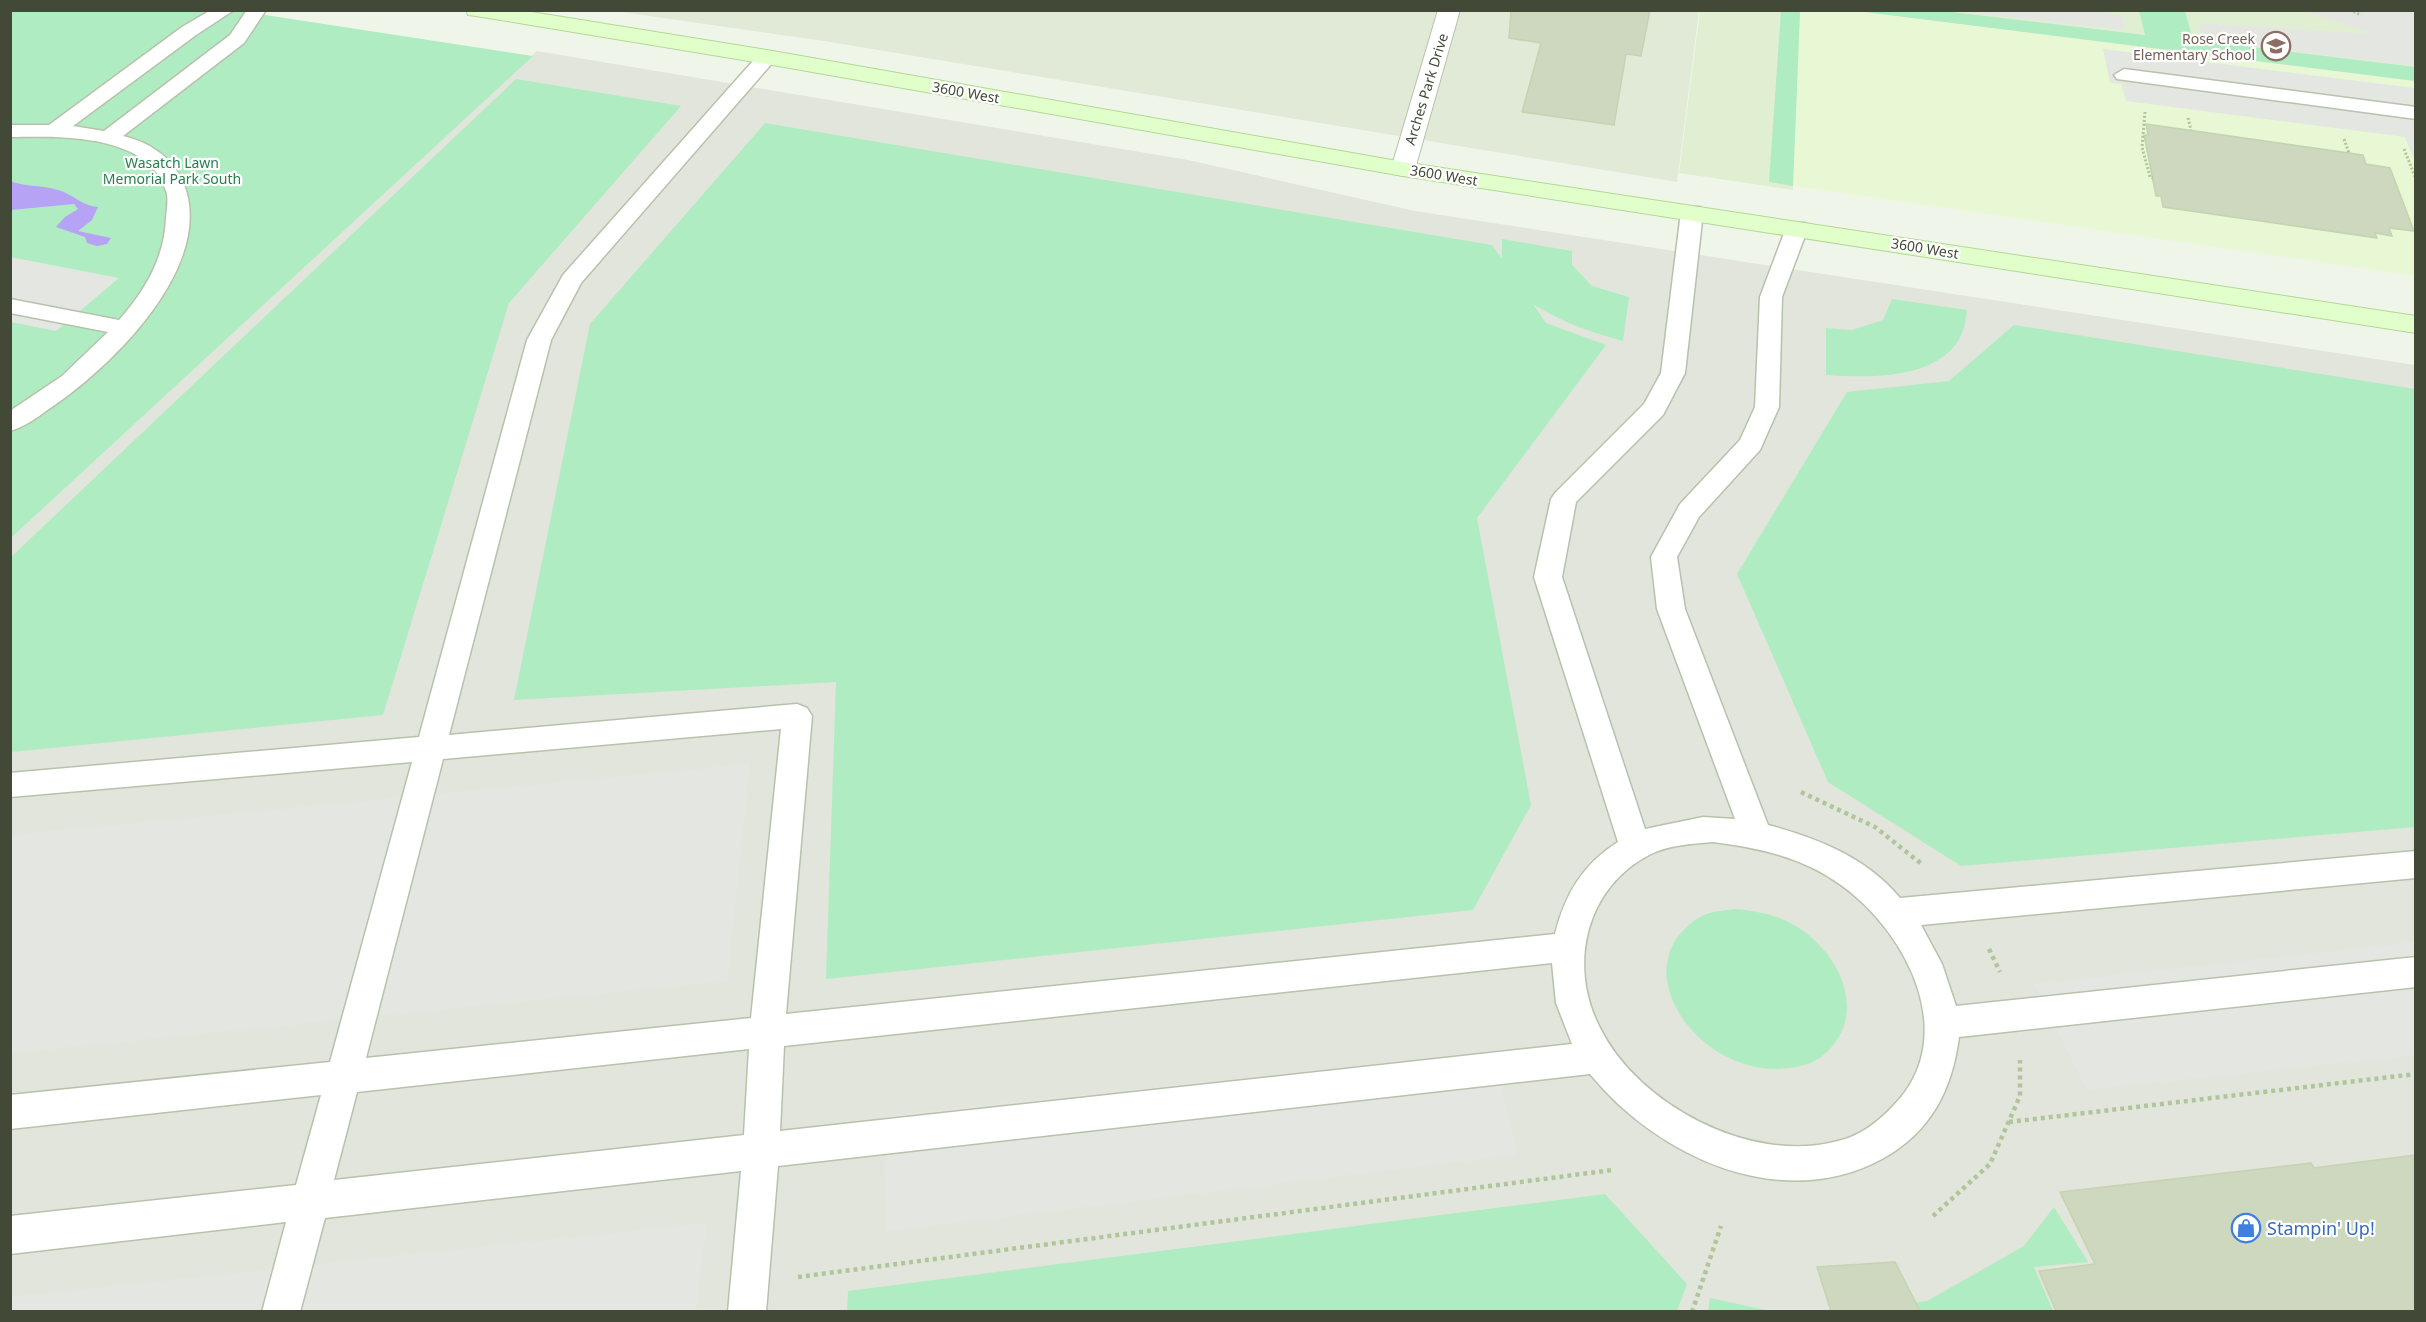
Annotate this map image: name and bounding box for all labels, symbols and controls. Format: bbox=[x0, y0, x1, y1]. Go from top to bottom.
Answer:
place label: Rose Creek Elementary School bbox=[2133, 29, 2256, 64]
school or university icon: Rose Creek Elementary School bbox=[2260, 30, 2292, 62]
street label: Arches Park Drive bbox=[1400, 31, 1452, 147]
street label: 3600 West bbox=[931, 77, 1001, 107]
park label: Wasatch Lawn Memorial Park South bbox=[103, 153, 241, 188]
street label: 3600 West bbox=[1409, 160, 1479, 190]
street label: 3600 West bbox=[1890, 233, 1960, 263]
shop icon: Stampin' Up! bbox=[2230, 1212, 2262, 1244]
place label: Stampin' Up! bbox=[2267, 1216, 2375, 1240]

